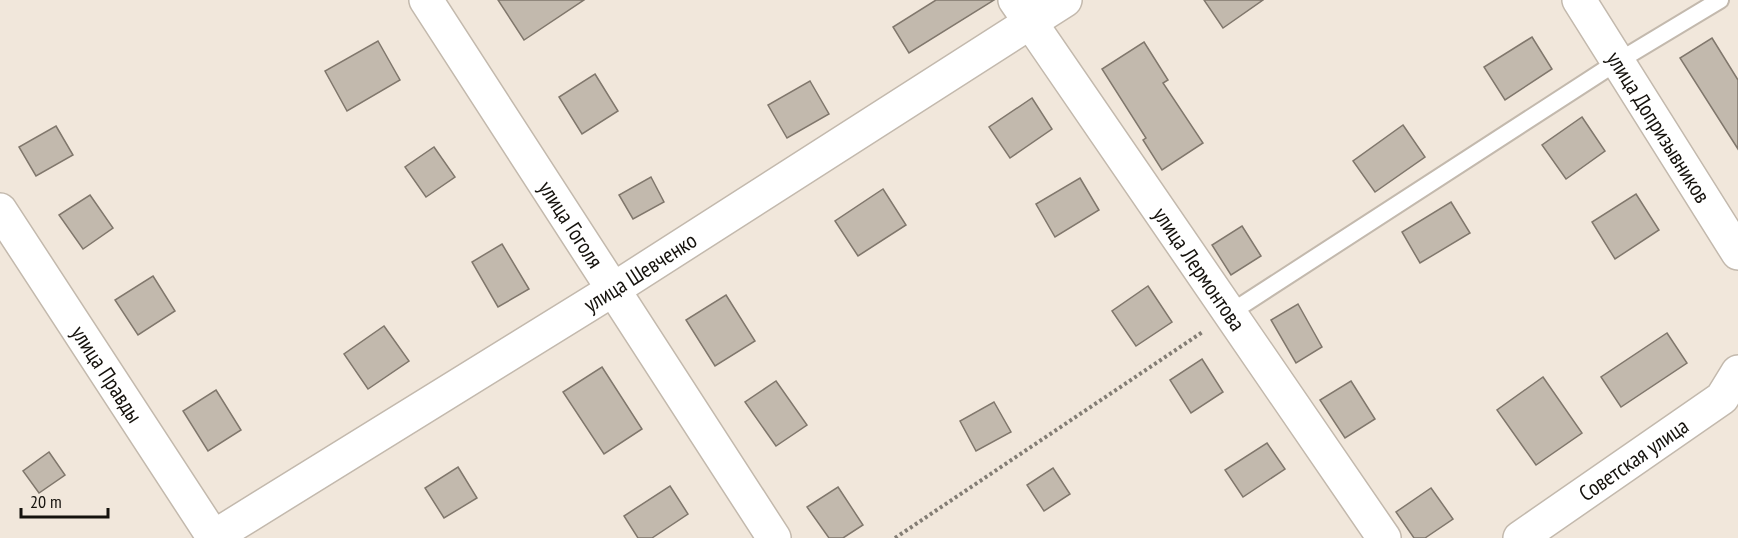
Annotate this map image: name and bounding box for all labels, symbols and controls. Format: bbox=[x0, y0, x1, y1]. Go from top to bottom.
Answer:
street label: улица Допризывников bbox=[1601, 46, 1717, 208]
street label: улица Гоголя bbox=[533, 175, 610, 273]
street label: улица Лермонтова bbox=[1147, 201, 1252, 336]
street label: улица Шевченко bbox=[578, 226, 702, 318]
street label: улица Правды bbox=[65, 320, 149, 428]
street label: Советская улица bbox=[1573, 412, 1694, 507]
scale bar bbox=[21, 481, 108, 519]
text: 20 m bbox=[30, 490, 62, 513]

